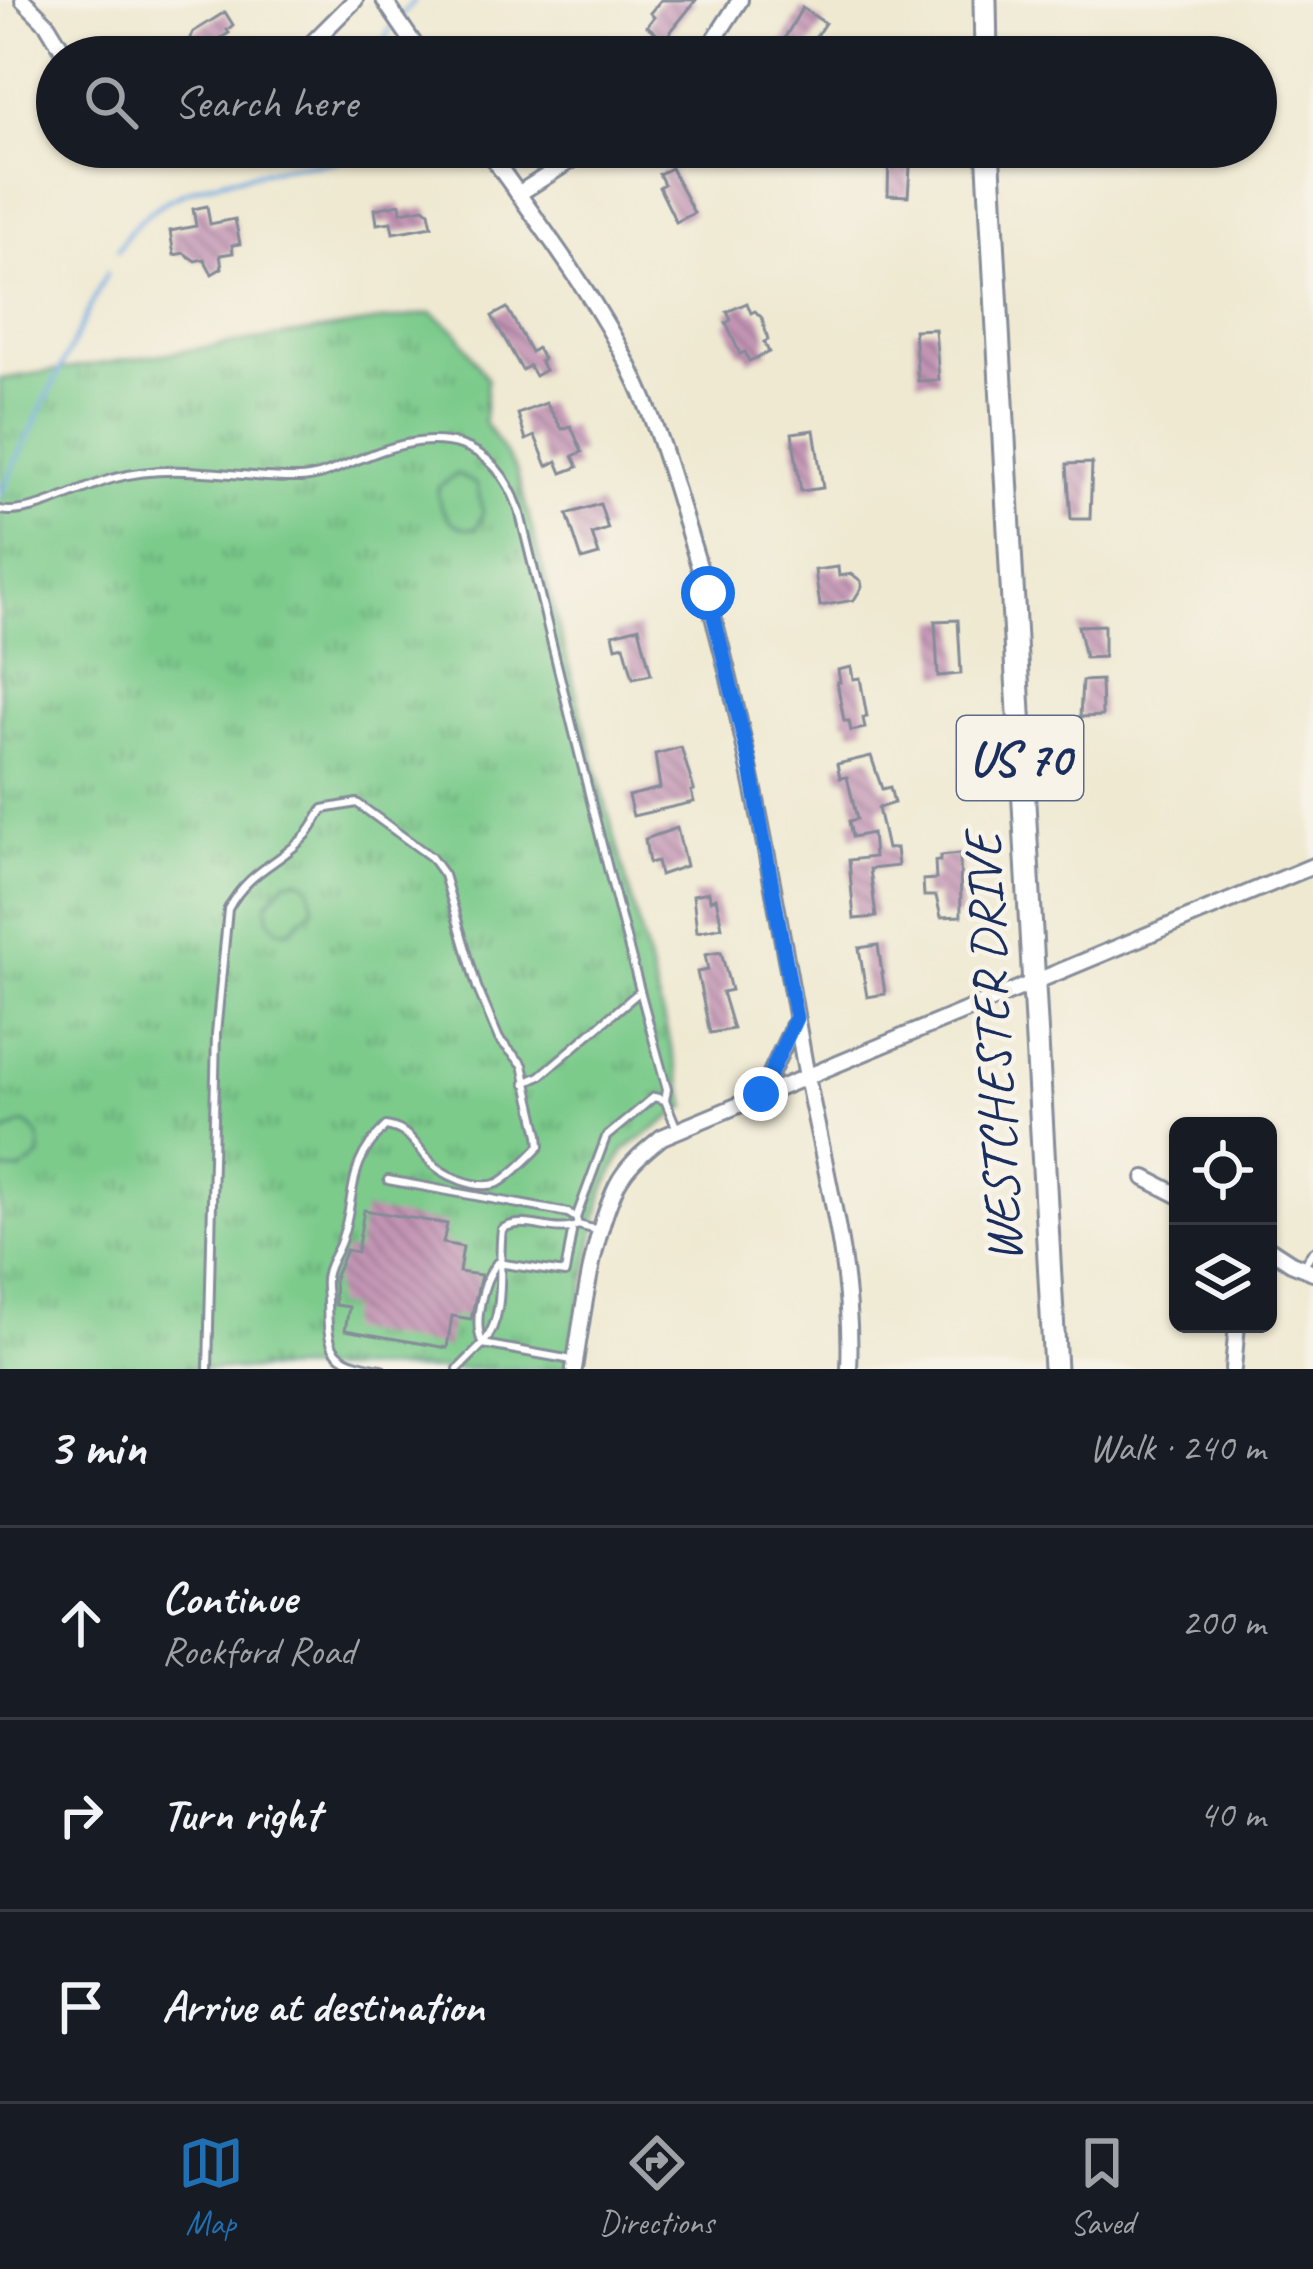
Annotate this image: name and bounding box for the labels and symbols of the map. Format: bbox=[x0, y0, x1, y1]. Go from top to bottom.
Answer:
route start bbox=[681, 566, 735, 620]
road number: US 70 bbox=[957, 716, 1083, 800]
street label: WESTCHESTER DRIVE bbox=[949, 826, 1036, 1264]
route end bbox=[734, 1067, 788, 1121]

